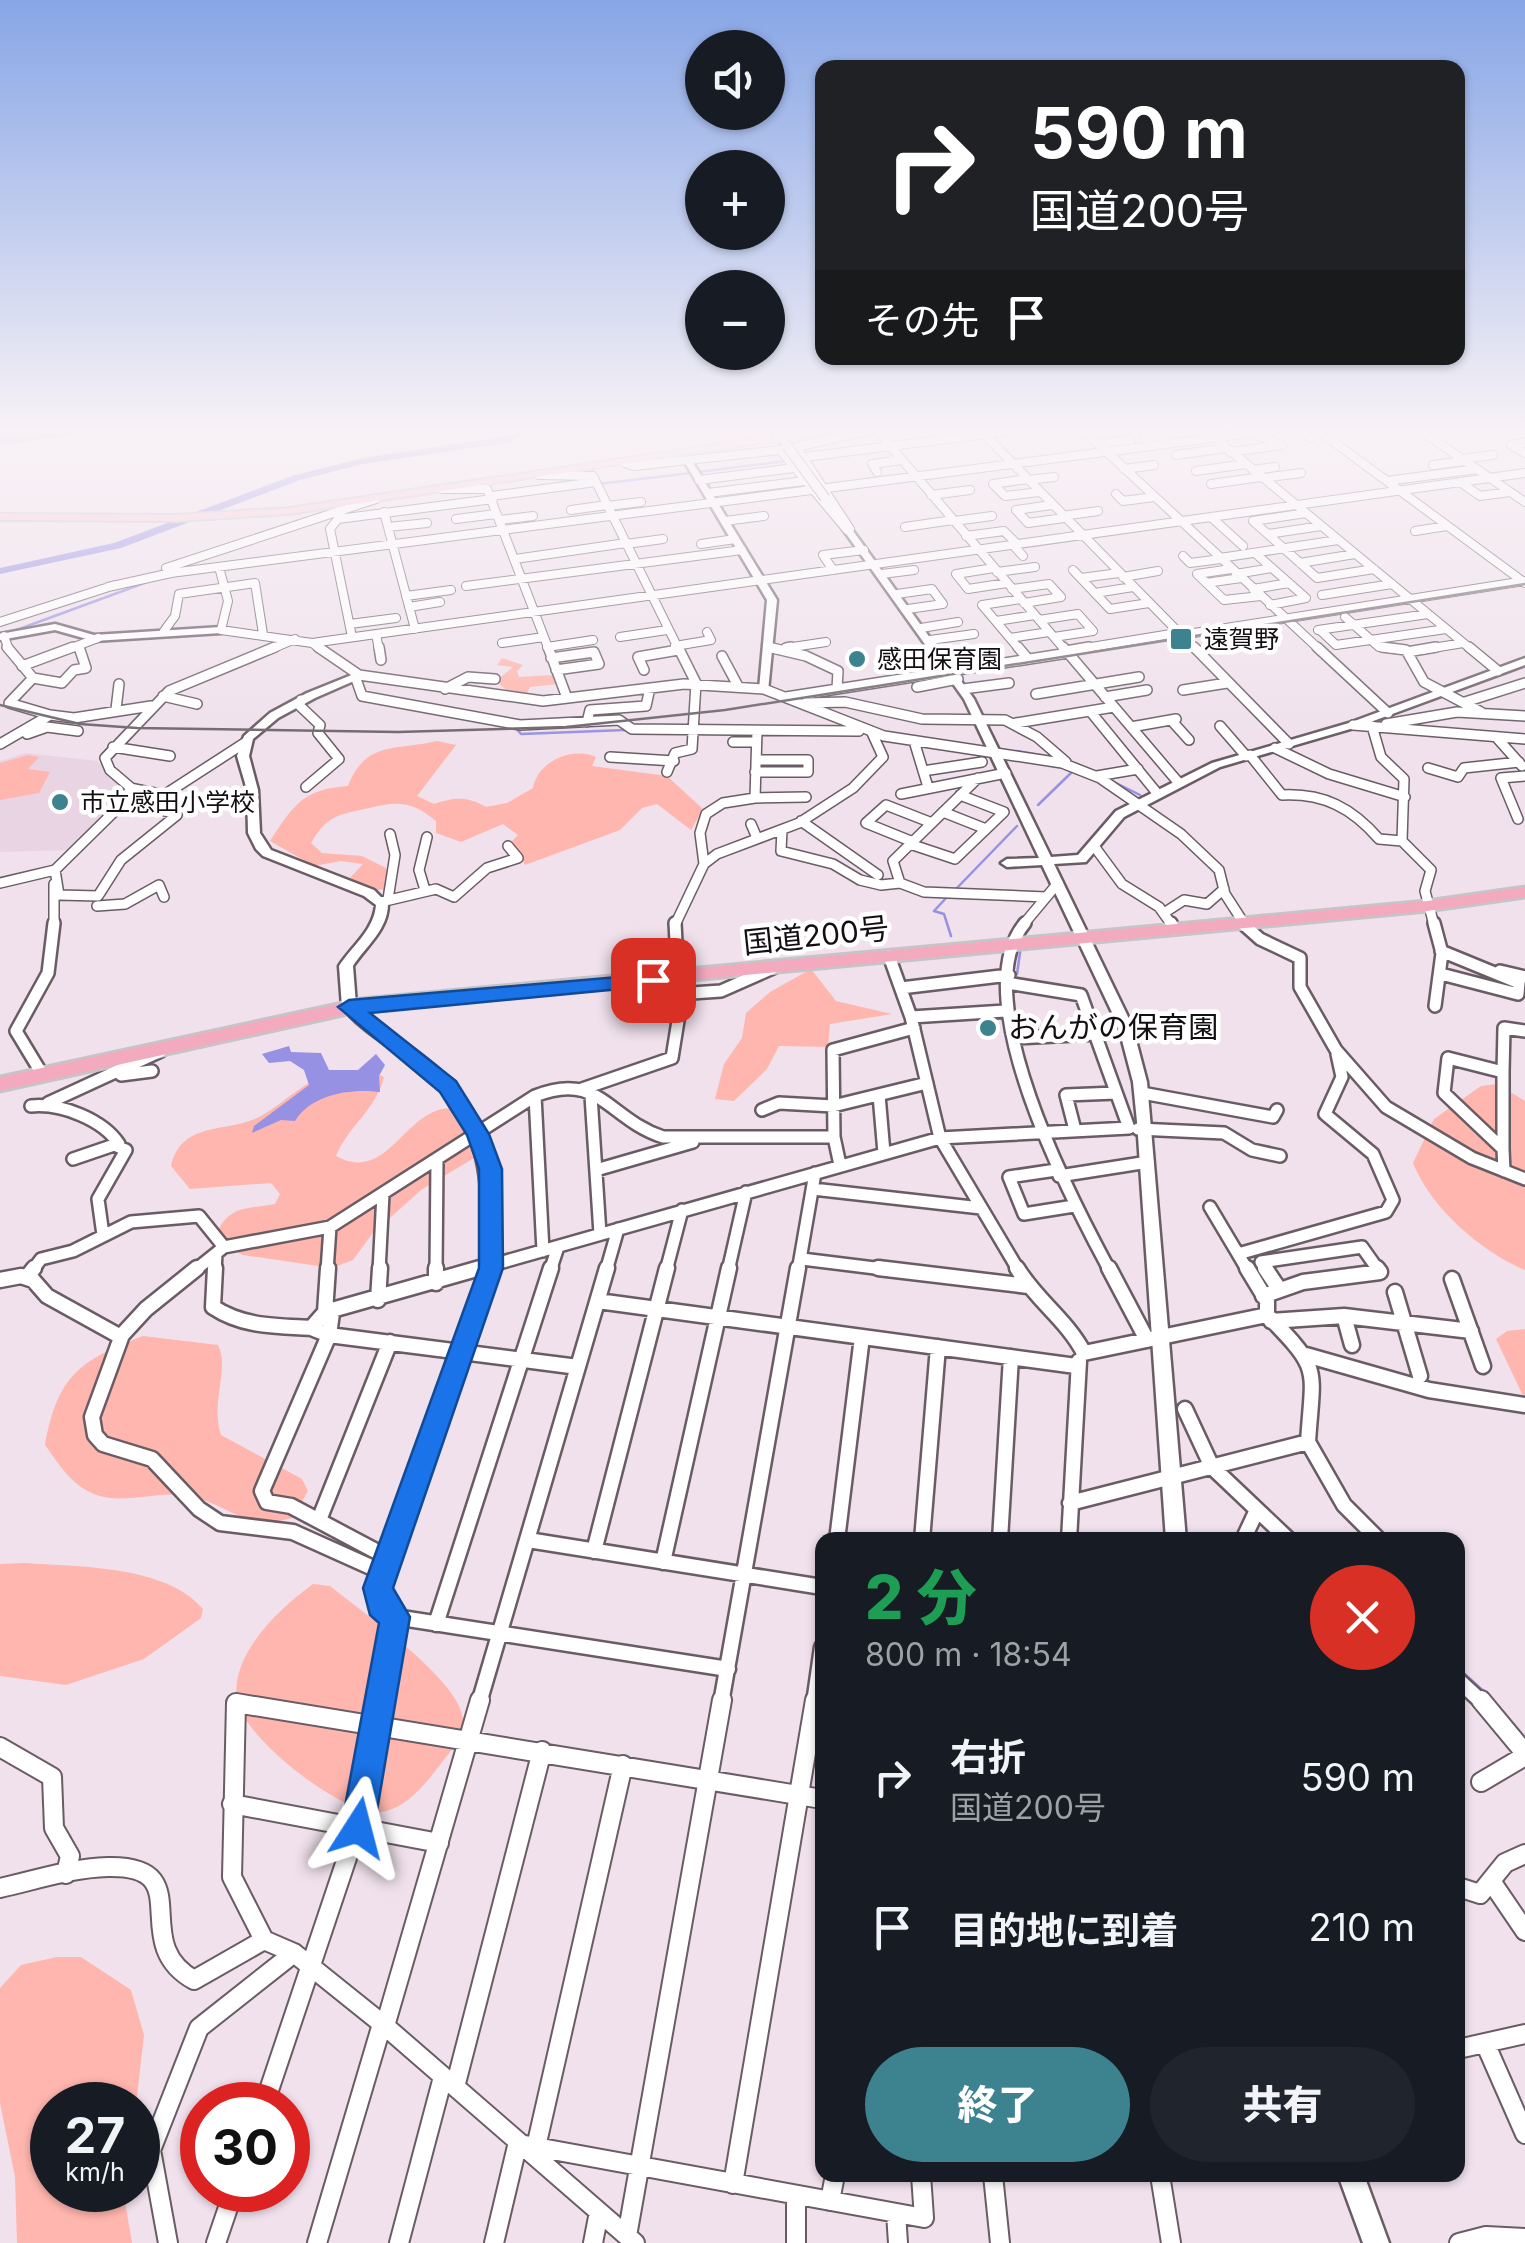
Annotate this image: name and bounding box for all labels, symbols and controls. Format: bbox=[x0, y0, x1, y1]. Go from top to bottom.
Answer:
map controls bbox=[685, 30, 785, 370]
button: sound bbox=[685, 30, 785, 130]
text: 590 m bbox=[1030, 90, 1248, 175]
icon: right bbox=[865, 100, 995, 230]
button: + bbox=[685, 150, 785, 250]
text: 国道200号 bbox=[1030, 183, 1249, 238]
button: − bbox=[685, 270, 785, 370]
icon: arrive bbox=[999, 290, 1054, 345]
text: その先 bbox=[865, 297, 979, 343]
place label: 遠賀野 bbox=[1204, 624, 1279, 654]
marker: 遠賀野 bbox=[1168, 626, 1194, 652]
place label: 感田保育園 bbox=[877, 644, 1002, 674]
marker: 感田保育園 bbox=[846, 648, 868, 670]
place label: 市立感田小学校 bbox=[80, 787, 255, 817]
marker: 市立感田小学校 bbox=[49, 791, 71, 813]
street label: 国道200号 bbox=[741, 909, 890, 961]
pin bbox=[611, 938, 696, 1023]
icon: arrive bbox=[626, 953, 681, 1008]
place label: おんがの保育園 bbox=[1008, 1009, 1218, 1045]
marker: おんがの保育園 bbox=[977, 1017, 999, 1039]
text: 2 分 bbox=[865, 1561, 976, 1633]
button: close bbox=[1310, 1565, 1415, 1670]
text: 800 m · 18:54 bbox=[865, 1635, 1072, 1674]
text: 右折 bbox=[950, 1734, 1026, 1780]
icon: right bbox=[865, 1750, 920, 1805]
text: 590 m bbox=[1300, 1754, 1415, 1800]
position arrow bbox=[306, 1776, 410, 1880]
text: 国道200号 bbox=[950, 1788, 1106, 1827]
icon: arrive bbox=[865, 1900, 920, 1955]
text: 210 m bbox=[1308, 1904, 1415, 1950]
text: 目的地に到着 bbox=[950, 1907, 1178, 1953]
button: 終了 bbox=[865, 2047, 1130, 2162]
button: 共有 bbox=[1150, 2047, 1415, 2162]
speed limit sign: 30 bbox=[180, 2082, 310, 2212]
text: 27 bbox=[65, 2105, 125, 2165]
text: km/h bbox=[65, 2157, 125, 2187]

